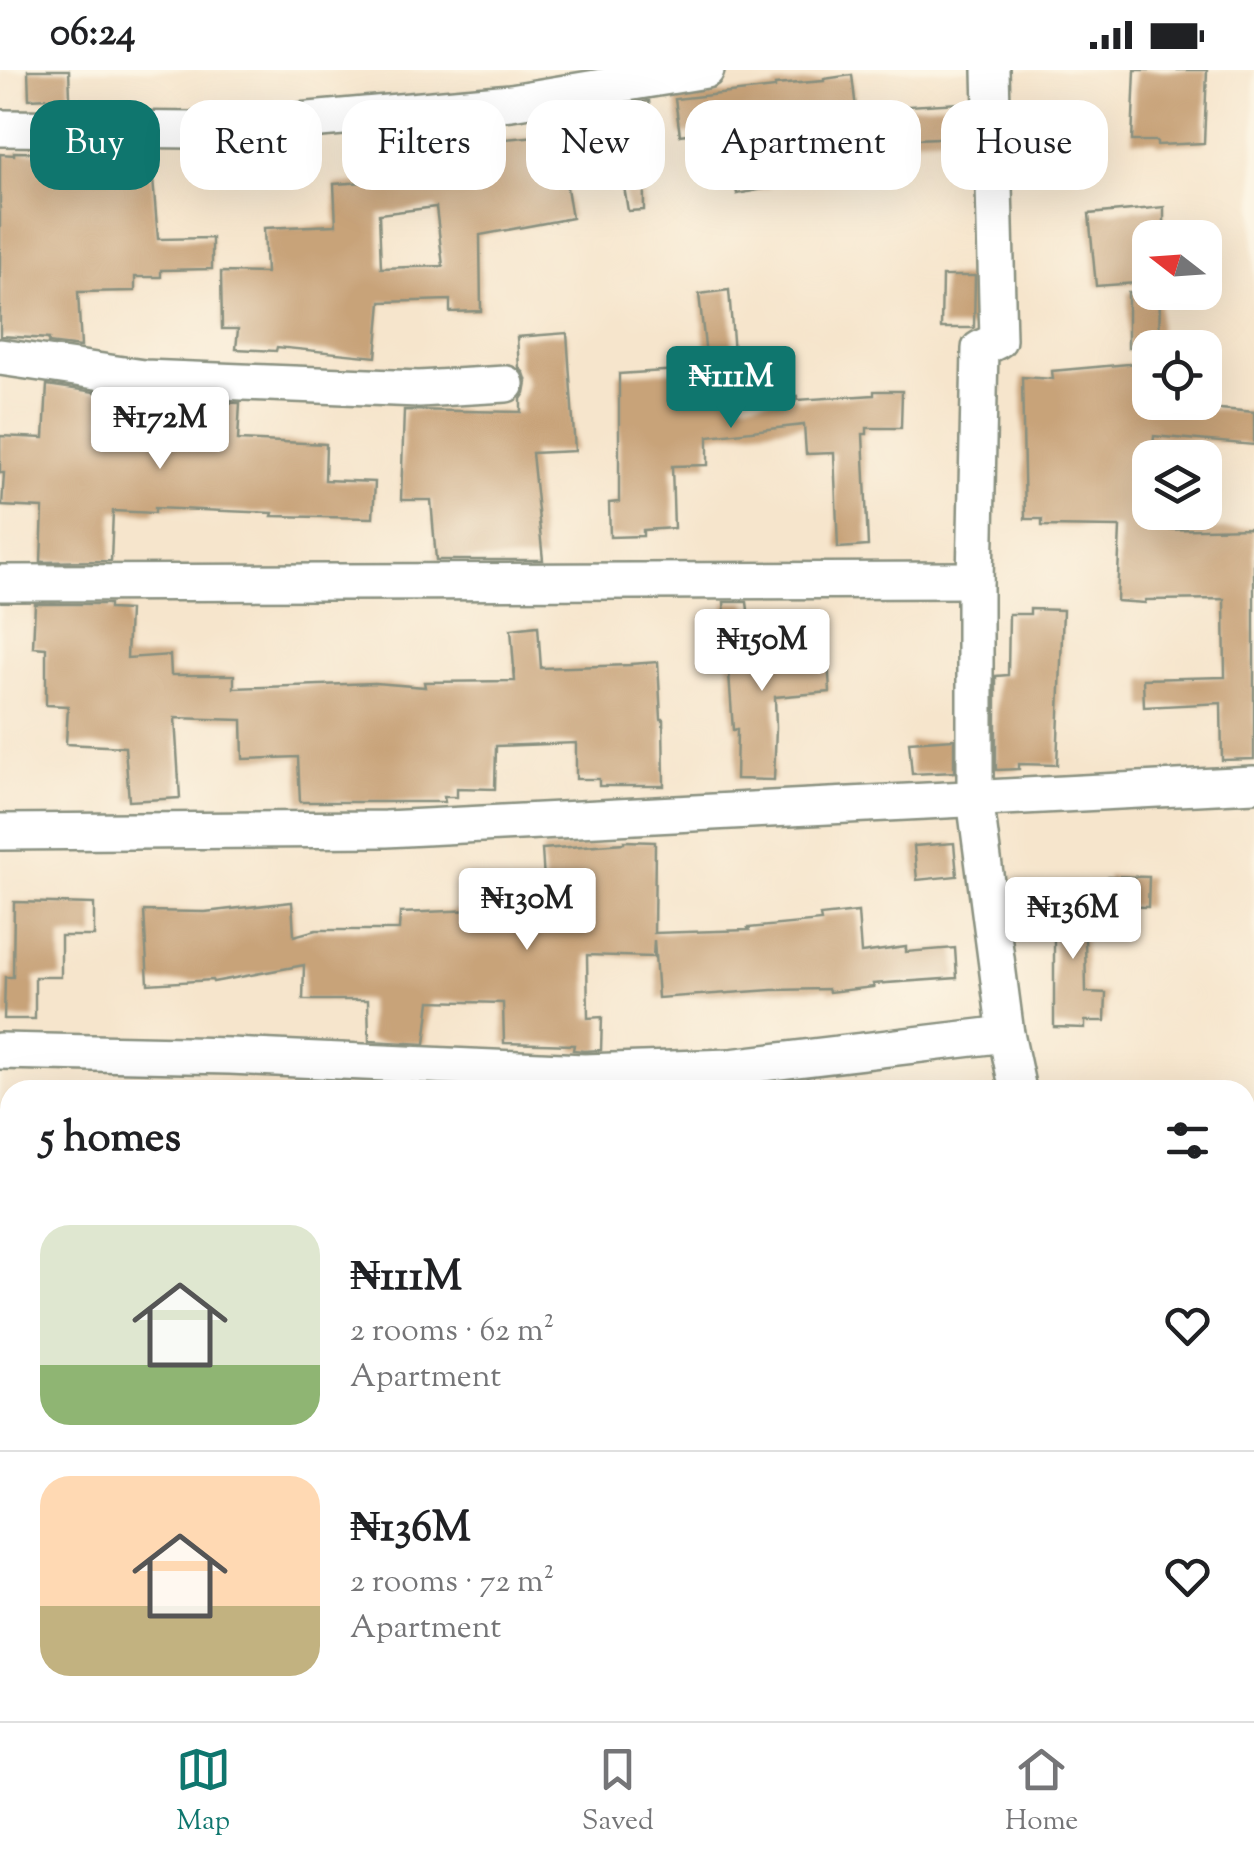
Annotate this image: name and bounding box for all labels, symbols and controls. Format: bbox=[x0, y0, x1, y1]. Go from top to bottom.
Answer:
text: 06:24 bbox=[50, 8, 135, 62]
chip: Buy bbox=[30, 100, 160, 190]
chip: Rent bbox=[180, 100, 322, 190]
chip: Filters bbox=[342, 100, 506, 190]
chip: New bbox=[526, 100, 665, 190]
chip: Apartment bbox=[685, 100, 921, 190]
chip: House bbox=[941, 100, 1108, 190]
north arrow bbox=[1132, 220, 1222, 310]
map controls bbox=[1132, 220, 1222, 530]
button: locate bbox=[1132, 330, 1222, 420]
pin: ₦111M bbox=[661, 346, 801, 431]
text: ₦111M bbox=[688, 355, 774, 401]
pin: ₦172M bbox=[90, 387, 230, 472]
text: ₦172M bbox=[113, 396, 207, 442]
button: layers bbox=[1132, 440, 1222, 530]
pin: ₦150M bbox=[692, 609, 832, 694]
text: ₦150M bbox=[717, 618, 807, 664]
pin: ₦130M bbox=[457, 868, 597, 953]
text: ₦130M bbox=[481, 877, 573, 923]
pin: ₦136M bbox=[1003, 877, 1143, 962]
text: ₦136M bbox=[1027, 886, 1119, 932]
text: 5 homes bbox=[40, 1110, 181, 1170]
icon: filters bbox=[1160, 1113, 1215, 1168]
text: ₦111M bbox=[350, 1249, 462, 1309]
icon: home bbox=[120, 1265, 240, 1385]
icon: heart bbox=[1160, 1298, 1215, 1353]
text: 2 rooms · 62 m² bbox=[350, 1309, 554, 1355]
text: Apartment bbox=[350, 1355, 501, 1401]
text: ₦136M bbox=[350, 1500, 471, 1560]
icon: home bbox=[120, 1516, 240, 1636]
icon: heart bbox=[1160, 1549, 1215, 1604]
text: 2 rooms · 72 m² bbox=[350, 1560, 554, 1606]
text: Apartment bbox=[350, 1606, 501, 1652]
tab: Map bbox=[176, 1742, 231, 1842]
tab: Saved bbox=[582, 1742, 654, 1842]
tab: Home bbox=[1005, 1742, 1078, 1842]

